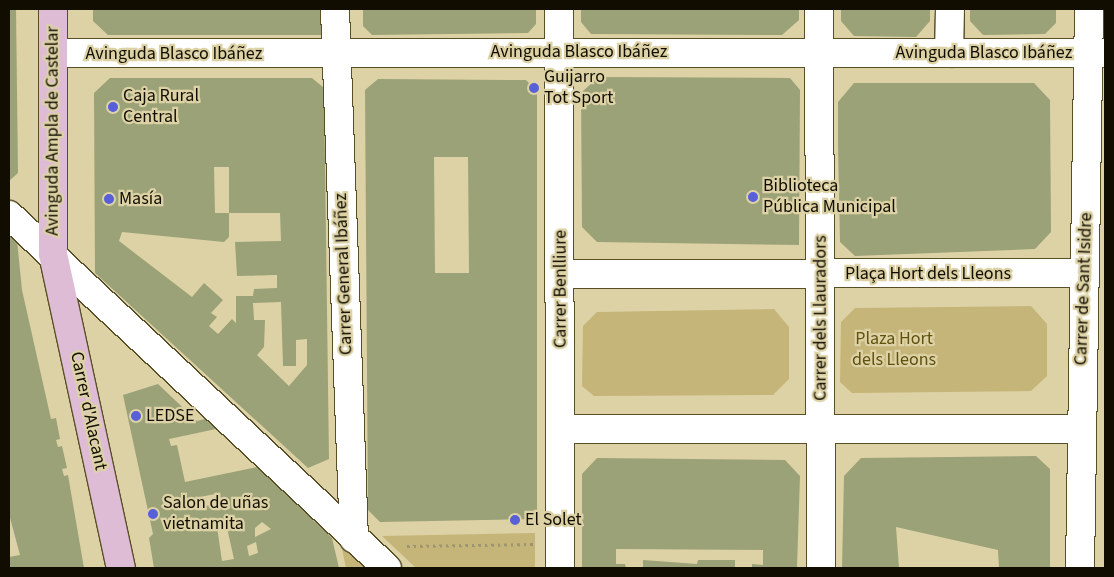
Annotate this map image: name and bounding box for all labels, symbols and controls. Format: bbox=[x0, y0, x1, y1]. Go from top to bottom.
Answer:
street label: Avinguda Ampla de Castelar bbox=[42, 26, 64, 236]
street label: Avinguda Blasco Ibáñez bbox=[491, 41, 667, 63]
street label: Avinguda Blasco Ibáñez bbox=[896, 42, 1072, 64]
street label: Avinguda Blasco Ibáñez bbox=[86, 43, 262, 65]
place label: Guijarro Tot Sport bbox=[544, 67, 613, 110]
marker: Guijarro Tot Sport bbox=[528, 82, 540, 94]
place label: Caja Rural Central bbox=[123, 86, 199, 128]
marker: Caja Rural Central bbox=[107, 101, 119, 113]
place label: Biblioteca Pública Municipal bbox=[763, 176, 896, 218]
place label: Masía bbox=[119, 188, 162, 210]
marker: Biblioteca Pública Municipal bbox=[747, 191, 759, 203]
marker: Masía bbox=[103, 193, 115, 205]
street label: Carrer General Ibáñez bbox=[330, 193, 358, 355]
street label: Carrer de Sant Isidre bbox=[1071, 212, 1097, 366]
street label: Carrer Benlliure bbox=[550, 230, 572, 348]
street label: Carrer dels Llauradors bbox=[810, 235, 832, 401]
street label: Plaça Hort dels Lleons bbox=[845, 263, 1011, 285]
park label: Plaza Hort dels Lleons bbox=[852, 329, 936, 372]
street label: Carrer d'Alacant bbox=[65, 350, 111, 472]
place label: LEDSE bbox=[146, 405, 194, 427]
marker: LEDSE bbox=[130, 410, 142, 422]
place label: Salon de uñas vietnamita bbox=[163, 493, 268, 536]
marker: Salon de uñas vietnamita bbox=[147, 508, 159, 520]
place label: El Solet bbox=[525, 509, 581, 531]
marker: El Solet bbox=[509, 514, 521, 526]

